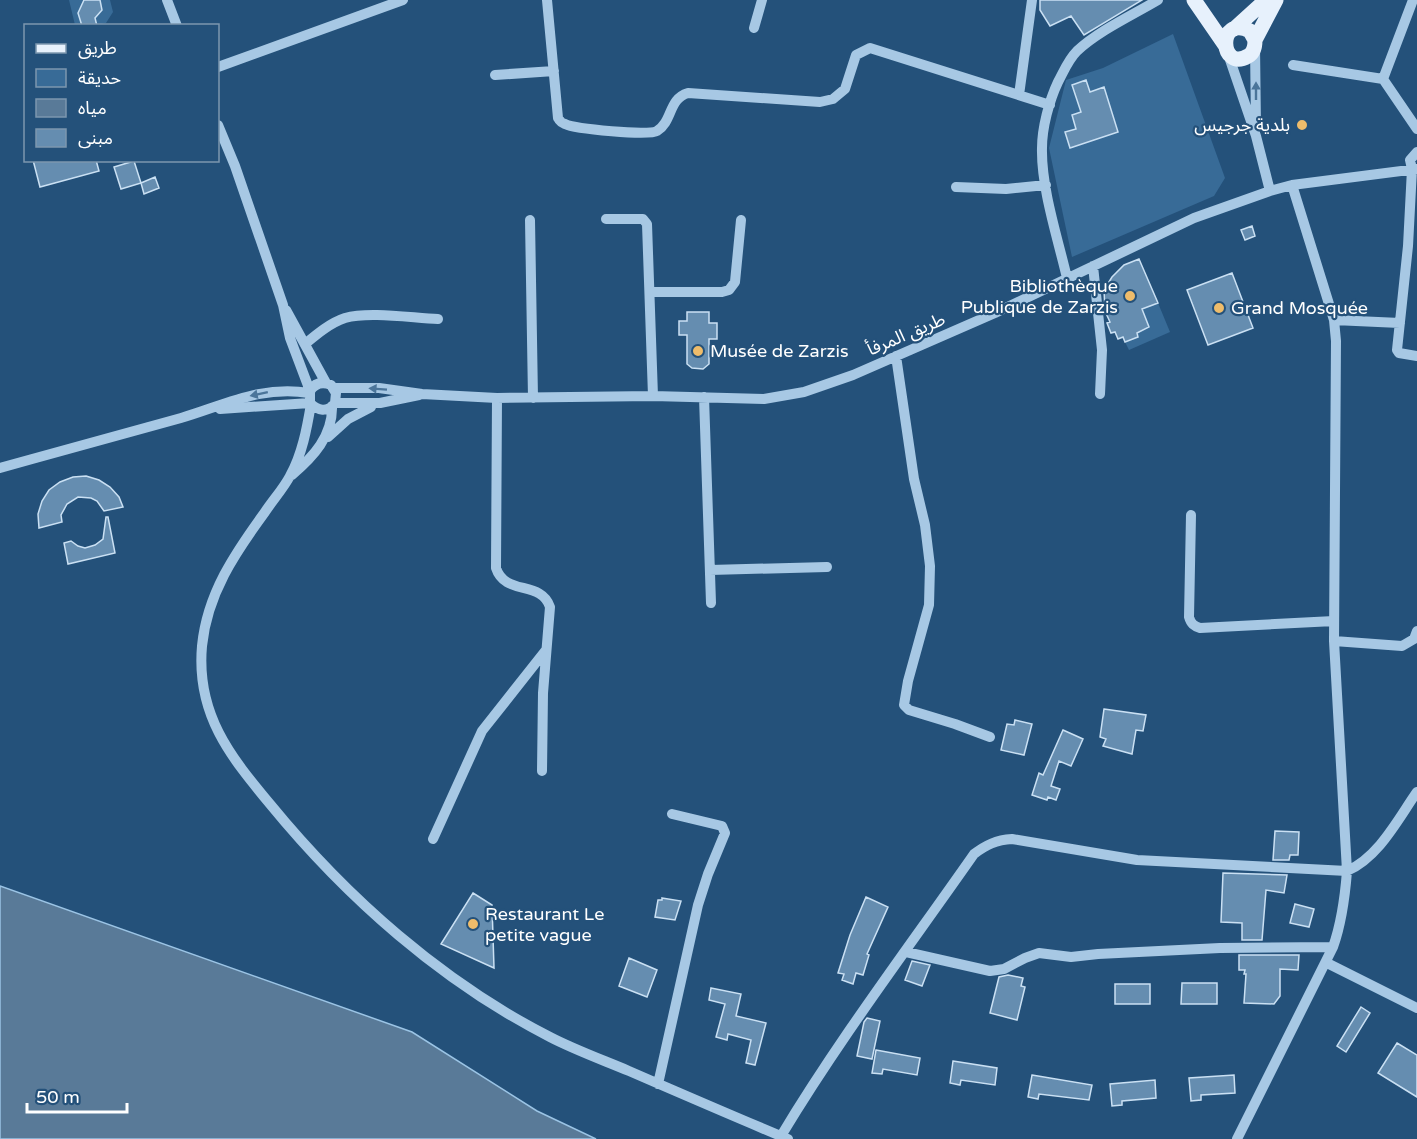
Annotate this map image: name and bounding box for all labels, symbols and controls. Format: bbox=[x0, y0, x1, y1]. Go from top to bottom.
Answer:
legend bbox=[24, 24, 219, 162]
text: طريق bbox=[78, 37, 117, 59]
text: حديقة bbox=[78, 67, 121, 89]
one-way arrow bbox=[1251, 81, 1261, 100]
text: مياه bbox=[78, 97, 107, 119]
place label: بلدية جرجيس bbox=[1194, 114, 1290, 136]
marker: بلدية جرجيس bbox=[1295, 118, 1309, 132]
text: مبنى bbox=[78, 127, 113, 149]
place label: Bibliothèque Publique de Zarzis bbox=[961, 275, 1118, 318]
marker: Bibliothèque Publique de Zarzis bbox=[1123, 289, 1137, 303]
place label: Grand Mosquée bbox=[1231, 297, 1368, 319]
marker: Grand Mosquée bbox=[1212, 301, 1226, 315]
street label: طريق المرفأ bbox=[863, 307, 948, 360]
place label: Musée de Zarzis bbox=[710, 340, 849, 362]
marker: Musée de Zarzis bbox=[691, 344, 705, 358]
one-way arrow bbox=[369, 384, 388, 393]
one-way arrow bbox=[249, 390, 268, 399]
place label: Restaurant Le petite vague bbox=[485, 903, 604, 946]
marker: Restaurant Le petite vague bbox=[466, 917, 480, 931]
scale bar bbox=[27, 1076, 128, 1114]
text: 50 m bbox=[36, 1086, 80, 1108]

